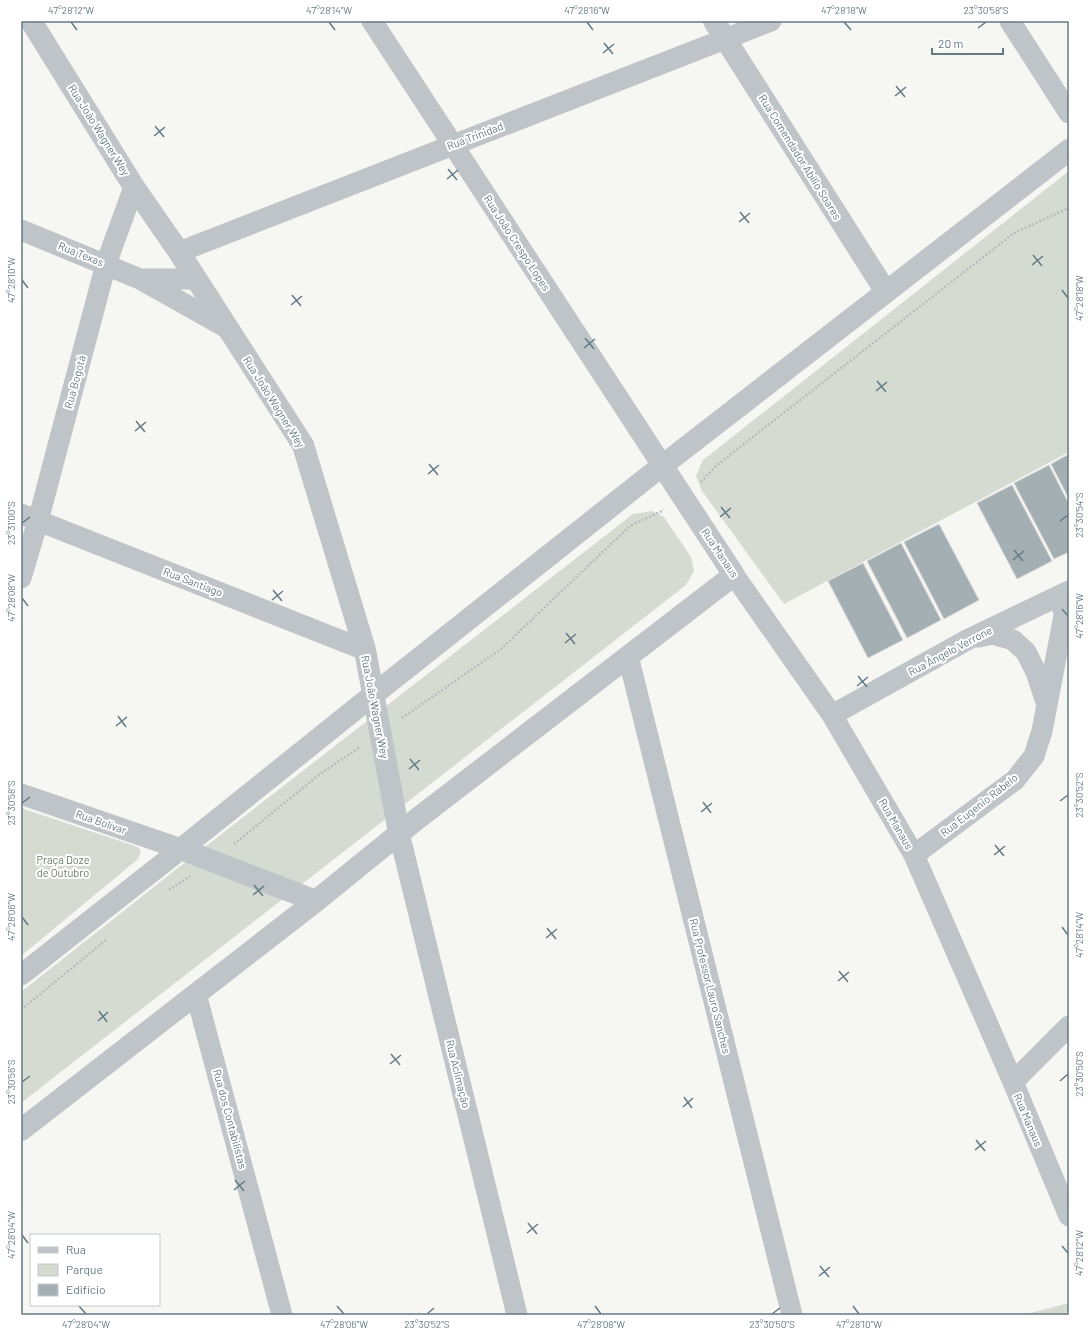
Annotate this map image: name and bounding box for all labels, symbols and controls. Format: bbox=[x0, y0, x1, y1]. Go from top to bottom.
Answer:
text: 47°28'12"W bbox=[48, 4, 94, 16]
text: 47°28'14"W bbox=[306, 4, 352, 16]
text: 47°28'16"W bbox=[564, 4, 610, 16]
text: 47°28'18"W bbox=[821, 4, 867, 16]
text: 23°30'58"S bbox=[963, 4, 1009, 16]
scale bar bbox=[932, 30, 1003, 56]
text: 20 m bbox=[938, 36, 964, 50]
street label: Rua João Wagner Wey bbox=[66, 82, 133, 178]
street label: Rua Comendador Abílio Soares bbox=[756, 92, 844, 222]
street label: Rua Trinidad bbox=[445, 119, 505, 152]
street label: Rua João Crespo Lopes bbox=[482, 192, 553, 293]
street label: Rua Texas bbox=[57, 239, 106, 269]
text: 47°28'10"W bbox=[5, 257, 17, 303]
text: 47°28'18"W bbox=[1073, 275, 1085, 321]
street label: Rua Bogotá bbox=[61, 354, 88, 410]
street label: Rua João Wagner Wey bbox=[241, 354, 308, 450]
text: 23°30'54"S bbox=[1073, 492, 1085, 538]
text: 23°31'00"S bbox=[5, 501, 17, 545]
street label: Rua Manaus bbox=[699, 526, 742, 580]
street label: Rua Santiago bbox=[162, 564, 225, 599]
text: 47°28'08"W bbox=[5, 574, 17, 622]
text: 47°28'16"W bbox=[1073, 593, 1085, 639]
street label: Rua Ângelo Verrone bbox=[906, 623, 994, 678]
street label: Rua João Wagner Wey bbox=[359, 654, 392, 760]
street label: Rua Eugenio Rabelo bbox=[938, 770, 1020, 839]
text: 23°30'52"S bbox=[1073, 772, 1085, 818]
text: 23°30'58"S bbox=[5, 780, 17, 826]
street label: Rua Manaus bbox=[877, 796, 916, 852]
street label: Rua Bolívar bbox=[74, 807, 128, 836]
park label: Praça Doze de Outubro bbox=[36, 853, 90, 879]
text: 47°28'06"W bbox=[5, 893, 17, 941]
text: 47°28'14"W bbox=[1073, 912, 1085, 958]
street label: Rua Professor Lauro Sanches bbox=[687, 917, 734, 1055]
street label: Rua Aclimação bbox=[444, 1038, 473, 1109]
text: 23°30'50"S bbox=[1073, 1051, 1085, 1097]
text: 23°30'56"S bbox=[5, 1059, 17, 1105]
street label: Rua dos Contabilistas bbox=[211, 1068, 250, 1170]
street label: Rua Manaus bbox=[1011, 1091, 1046, 1148]
text: 47°28'04"W bbox=[5, 1211, 17, 1259]
text: 47°28'12"W bbox=[1073, 1230, 1085, 1276]
legend bbox=[30, 1234, 160, 1306]
text: Rua bbox=[66, 1242, 86, 1256]
text: Parque bbox=[66, 1262, 103, 1276]
text: Edifício bbox=[66, 1282, 106, 1296]
text: 47°28'04"W bbox=[62, 1318, 110, 1330]
text: 47°28'06"W bbox=[320, 1318, 368, 1330]
text: 23°30'52"S bbox=[404, 1318, 450, 1330]
text: 47°28'08"W bbox=[577, 1318, 625, 1330]
text: 23°30'50"S bbox=[749, 1318, 795, 1330]
text: 47°28'10"W bbox=[836, 1318, 882, 1330]

